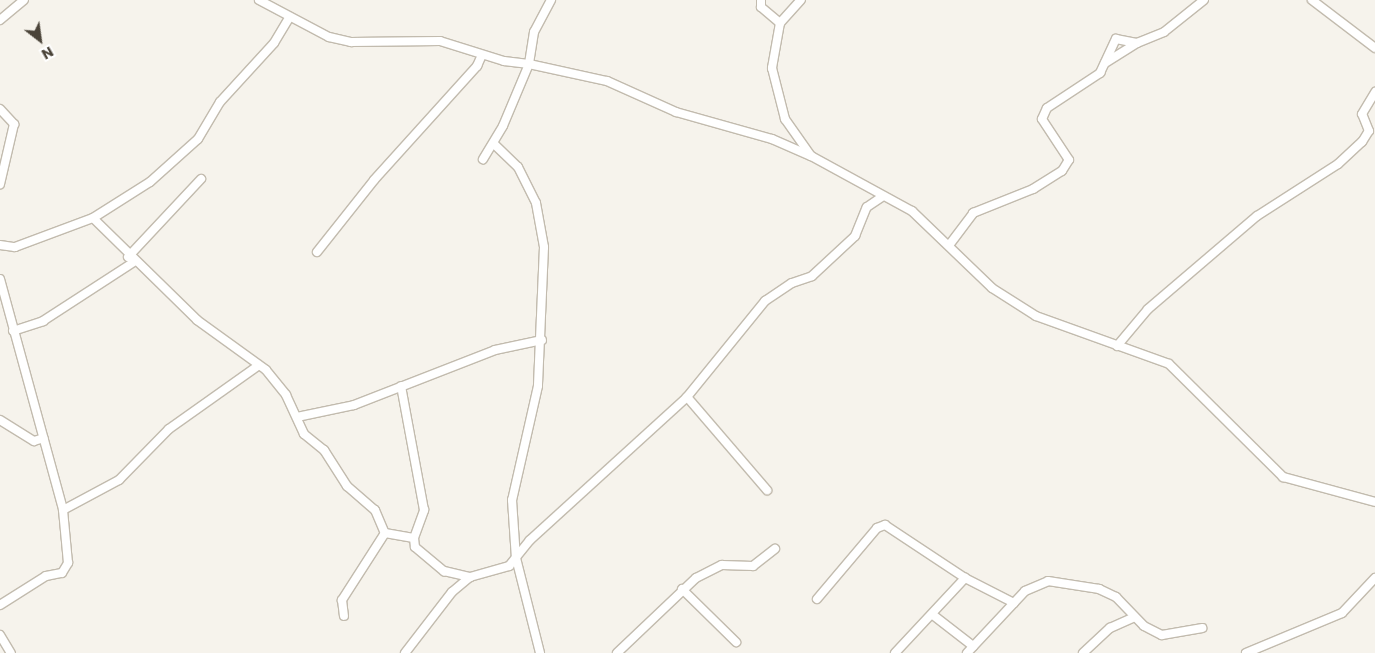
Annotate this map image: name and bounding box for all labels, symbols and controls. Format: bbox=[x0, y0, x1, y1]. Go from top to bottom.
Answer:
north arrow bbox=[15, 15, 65, 65]
text: N bbox=[38, 42, 57, 64]

